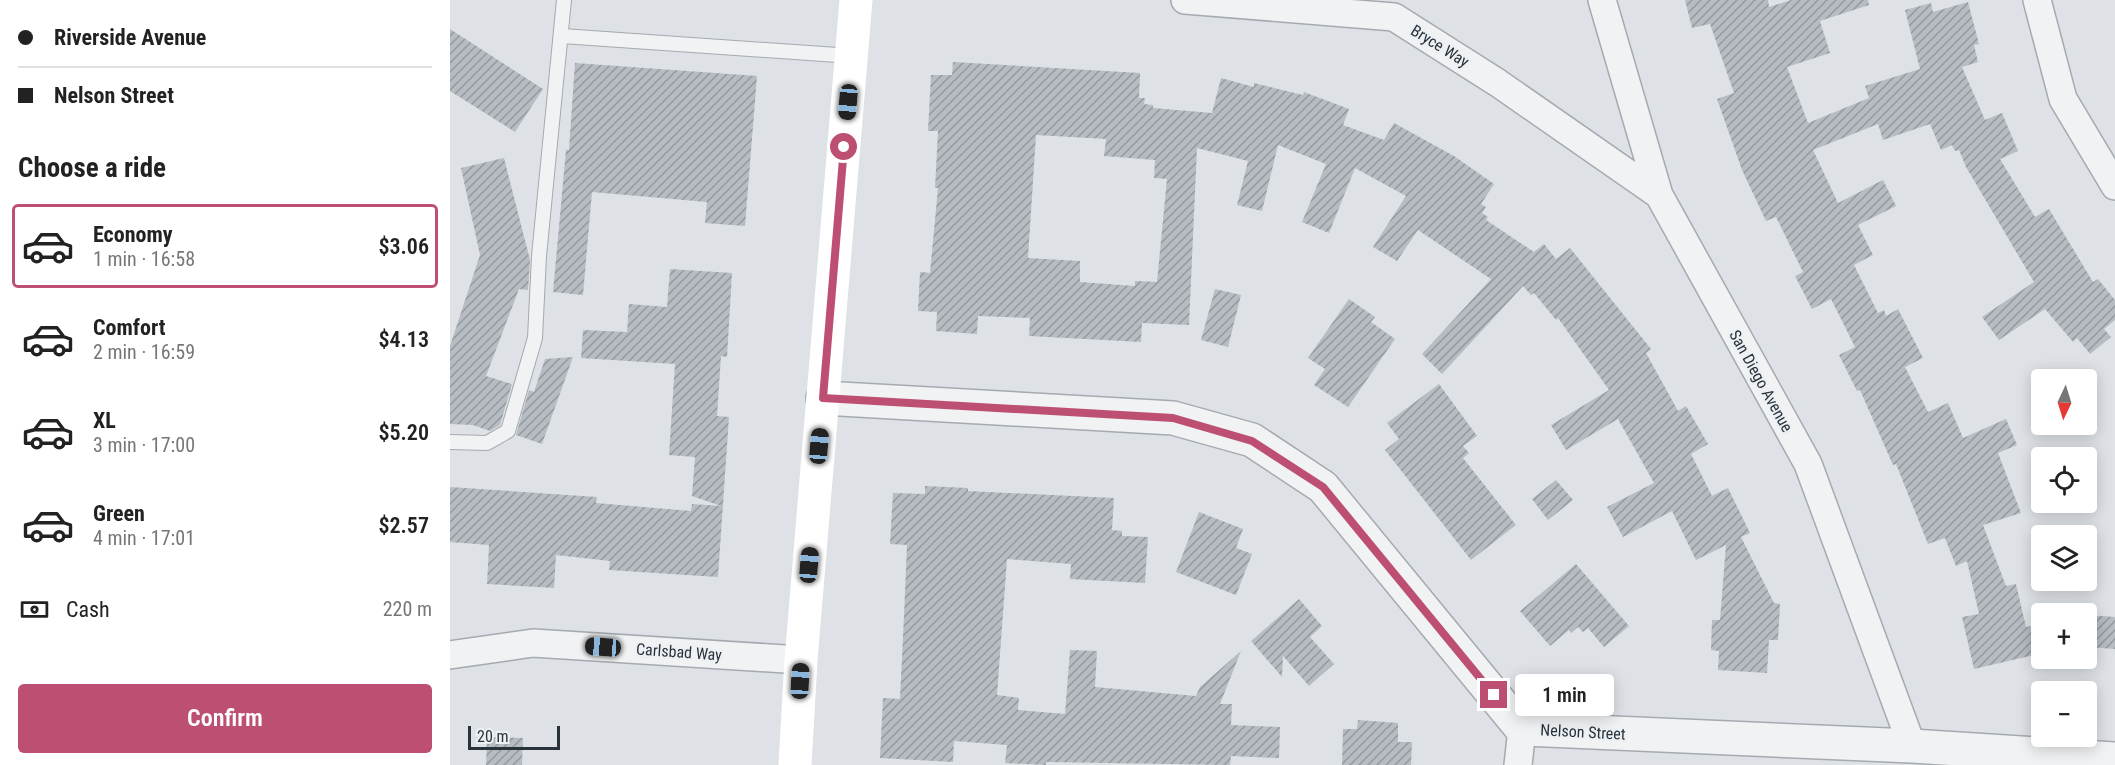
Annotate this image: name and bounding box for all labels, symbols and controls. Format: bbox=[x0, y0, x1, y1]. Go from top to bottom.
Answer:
street label: Bryce Way bbox=[1407, 21, 1473, 71]
text: Riverside Avenue bbox=[54, 25, 206, 50]
text: Nelson Street bbox=[54, 83, 174, 108]
car bbox=[837, 83, 859, 121]
route start bbox=[830, 133, 857, 160]
text: Choose a ride bbox=[18, 152, 166, 184]
icon: car bbox=[21, 219, 75, 273]
text: Economy bbox=[93, 222, 173, 247]
text: $3.06 bbox=[378, 234, 429, 259]
text: 1 min · 16:58 bbox=[93, 247, 195, 271]
icon: car bbox=[21, 312, 75, 366]
text: Comfort bbox=[93, 315, 166, 340]
text: $4.13 bbox=[378, 327, 429, 352]
street label: San Diego Avenue bbox=[1725, 327, 1797, 435]
text: 2 min · 16:59 bbox=[93, 340, 195, 364]
north arrow bbox=[2031, 369, 2097, 435]
map controls bbox=[2031, 369, 2097, 747]
icon: car bbox=[21, 405, 75, 459]
text: XL bbox=[93, 408, 116, 433]
text: $5.20 bbox=[378, 420, 429, 445]
car bbox=[808, 427, 830, 465]
text: 3 min · 17:00 bbox=[93, 433, 195, 457]
button: locate bbox=[2031, 447, 2097, 513]
icon: car bbox=[21, 498, 75, 552]
text: Green bbox=[93, 501, 145, 526]
text: $2.57 bbox=[378, 513, 429, 538]
button: layers bbox=[2031, 525, 2097, 591]
text: 4 min · 17:01 bbox=[93, 526, 195, 550]
car bbox=[798, 546, 820, 584]
icon: cash bbox=[18, 593, 51, 626]
text: Cash bbox=[66, 597, 110, 622]
text: 220 m bbox=[383, 597, 432, 621]
button: + bbox=[2031, 603, 2097, 669]
car bbox=[584, 637, 622, 657]
street label: Carlsbad Way bbox=[635, 640, 723, 664]
car bbox=[790, 663, 810, 699]
callout: 1 min bbox=[1515, 674, 1614, 716]
route end bbox=[1480, 681, 1507, 708]
button: − bbox=[2031, 681, 2097, 747]
text: 1 min bbox=[1542, 683, 1587, 707]
button: Confirm bbox=[18, 684, 432, 753]
street label: Nelson Street bbox=[1540, 720, 1626, 744]
scale bar bbox=[468, 723, 560, 750]
text: 20 m bbox=[477, 727, 509, 746]

